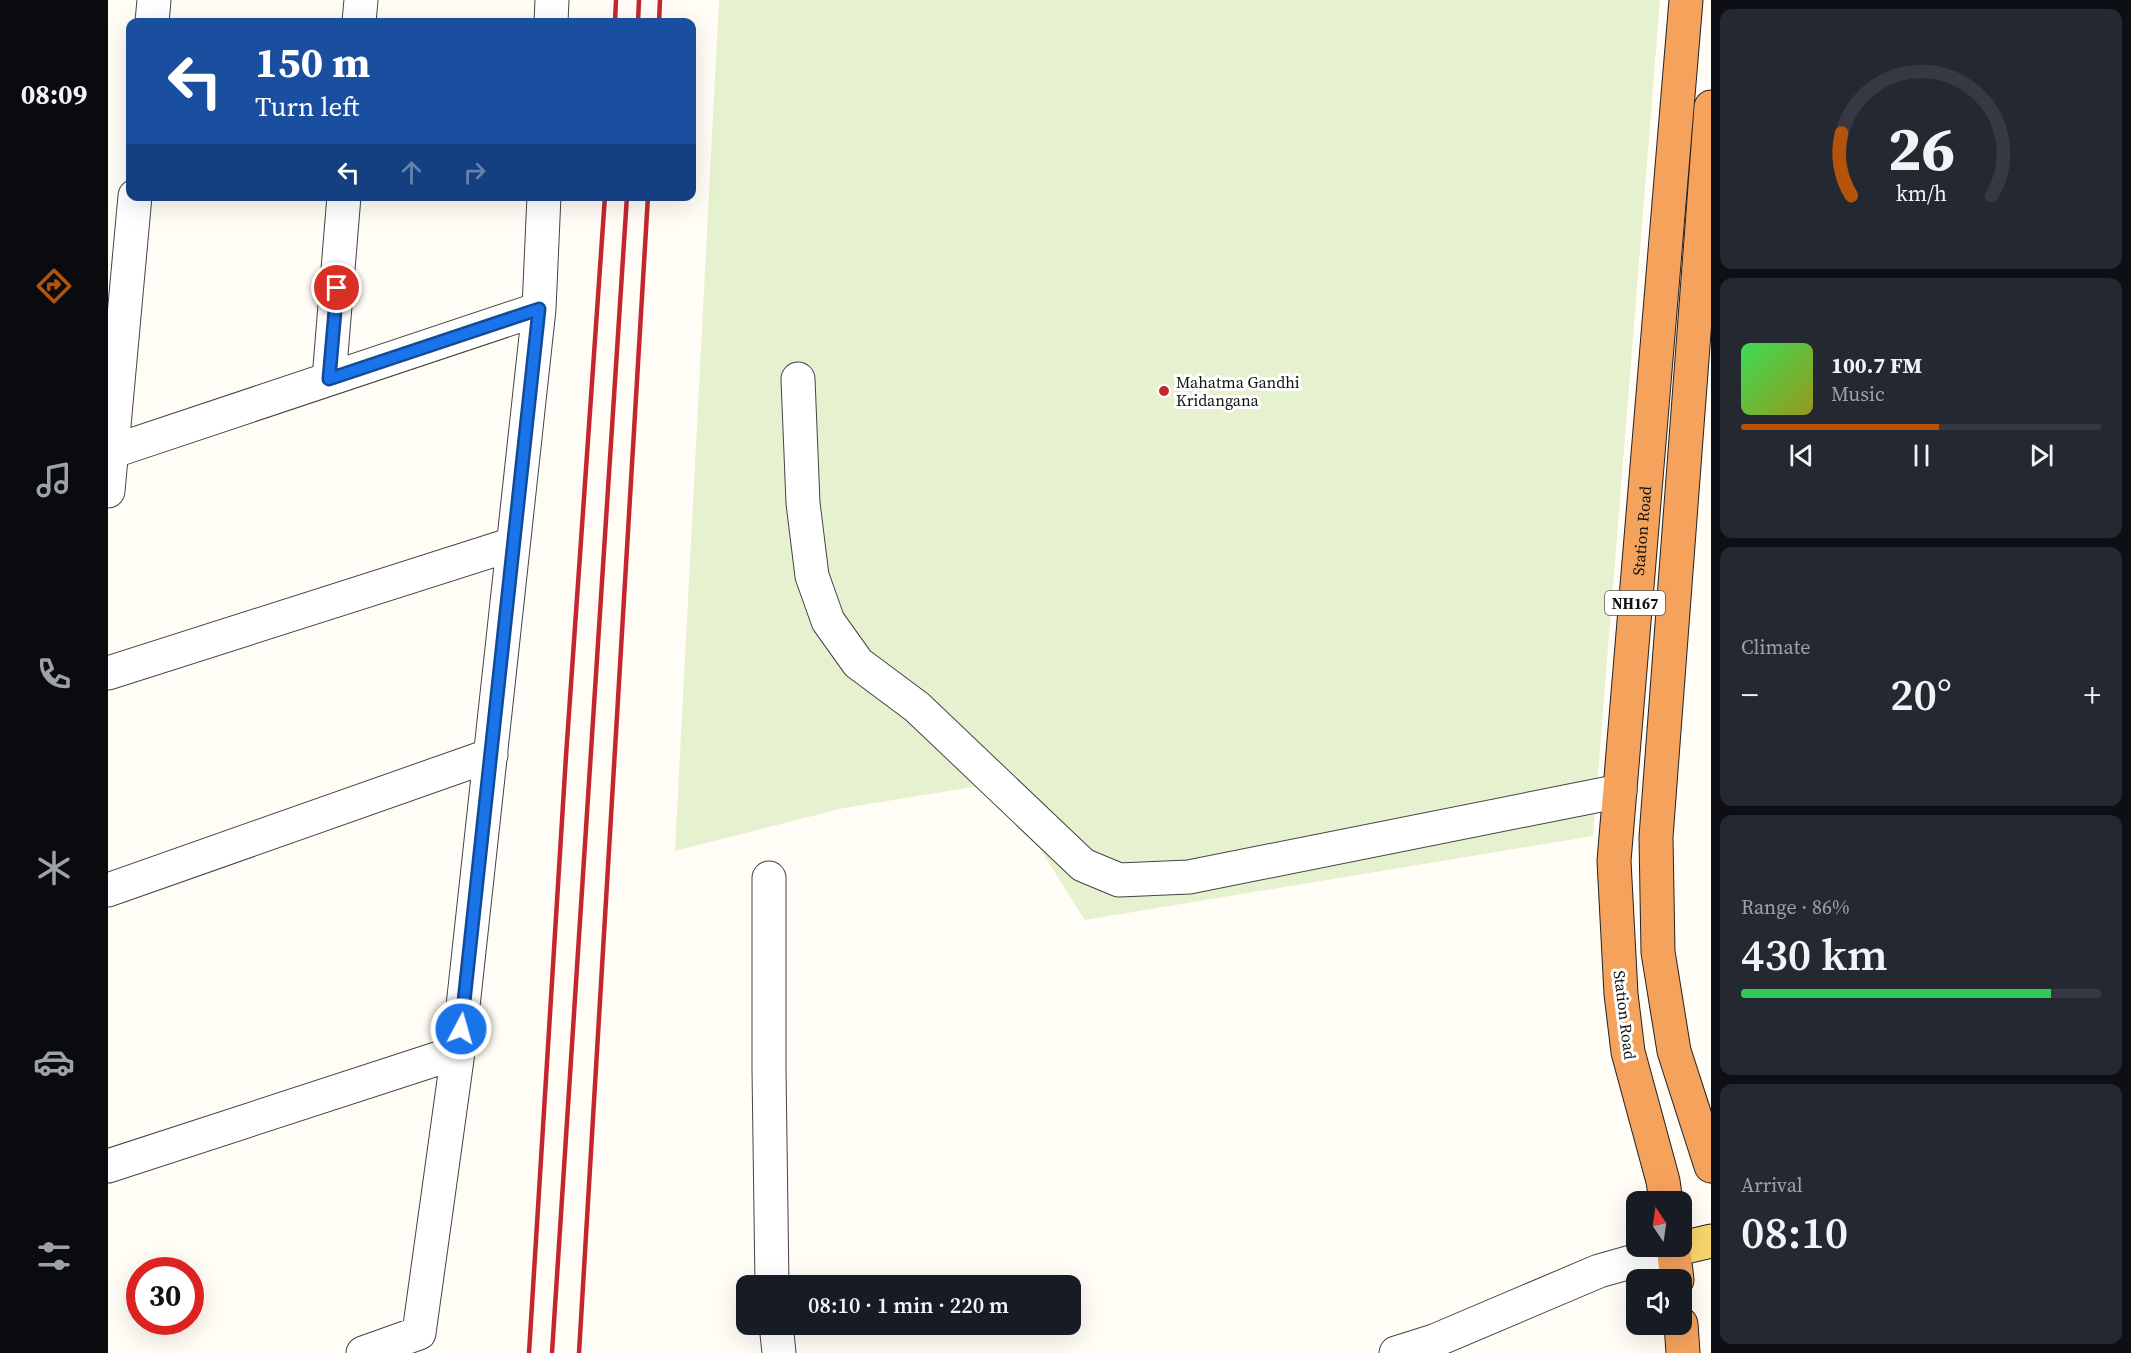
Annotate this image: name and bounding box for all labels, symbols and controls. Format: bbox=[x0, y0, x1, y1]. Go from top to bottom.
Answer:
text: 150 m bbox=[255, 33, 370, 91]
icon: left bbox=[156, 42, 234, 120]
text: 08:09 bbox=[21, 76, 87, 113]
text: Turn left bbox=[255, 88, 359, 125]
text: 26 bbox=[1887, 105, 1955, 191]
icon: left bbox=[332, 156, 365, 189]
icon: ahead bbox=[395, 156, 428, 189]
icon: right bbox=[458, 156, 491, 189]
text: km/h bbox=[1895, 179, 1947, 208]
pin bbox=[311, 262, 362, 313]
icon: directions bbox=[33, 265, 75, 307]
icon: arrive bbox=[320, 271, 353, 304]
text: 100.7 FM bbox=[1831, 350, 1922, 380]
place label: Mahatma Gandhi Kridangana bbox=[1176, 371, 1300, 411]
text: Music bbox=[1831, 380, 1885, 408]
marker: Mahatma Gandhi Kridangana bbox=[1157, 384, 1171, 398]
icon: previous bbox=[1785, 439, 1818, 472]
icon: pause bbox=[1905, 439, 1938, 472]
icon: next bbox=[2025, 439, 2058, 472]
icon: music bbox=[33, 459, 75, 501]
street label: Station Road bbox=[1627, 485, 1656, 576]
road number: NH167 bbox=[1605, 591, 1665, 615]
text: Climate bbox=[1741, 633, 1810, 661]
icon: phone bbox=[33, 653, 75, 695]
text: 20° bbox=[1890, 663, 1952, 725]
text: − bbox=[1741, 672, 1759, 717]
text: + bbox=[2084, 672, 2101, 717]
icon: climate bbox=[33, 847, 75, 889]
text: Range · 86% bbox=[1741, 893, 1850, 921]
text: 430 km bbox=[1741, 923, 1888, 985]
street label: Station Road bbox=[1609, 969, 1641, 1061]
position arrow bbox=[429, 997, 493, 1061]
icon: car bbox=[33, 1041, 75, 1083]
text: Arrival bbox=[1741, 1171, 1803, 1199]
north arrow bbox=[1626, 1191, 1692, 1257]
map controls bbox=[1626, 1191, 1692, 1335]
text: 08:10 bbox=[1741, 1201, 1848, 1263]
icon: filters bbox=[33, 1235, 75, 1277]
speed limit sign: 30 bbox=[126, 1257, 204, 1335]
button: sound bbox=[1626, 1269, 1692, 1335]
text: 08:10 · 1 min · 220 m bbox=[808, 1290, 1009, 1320]

